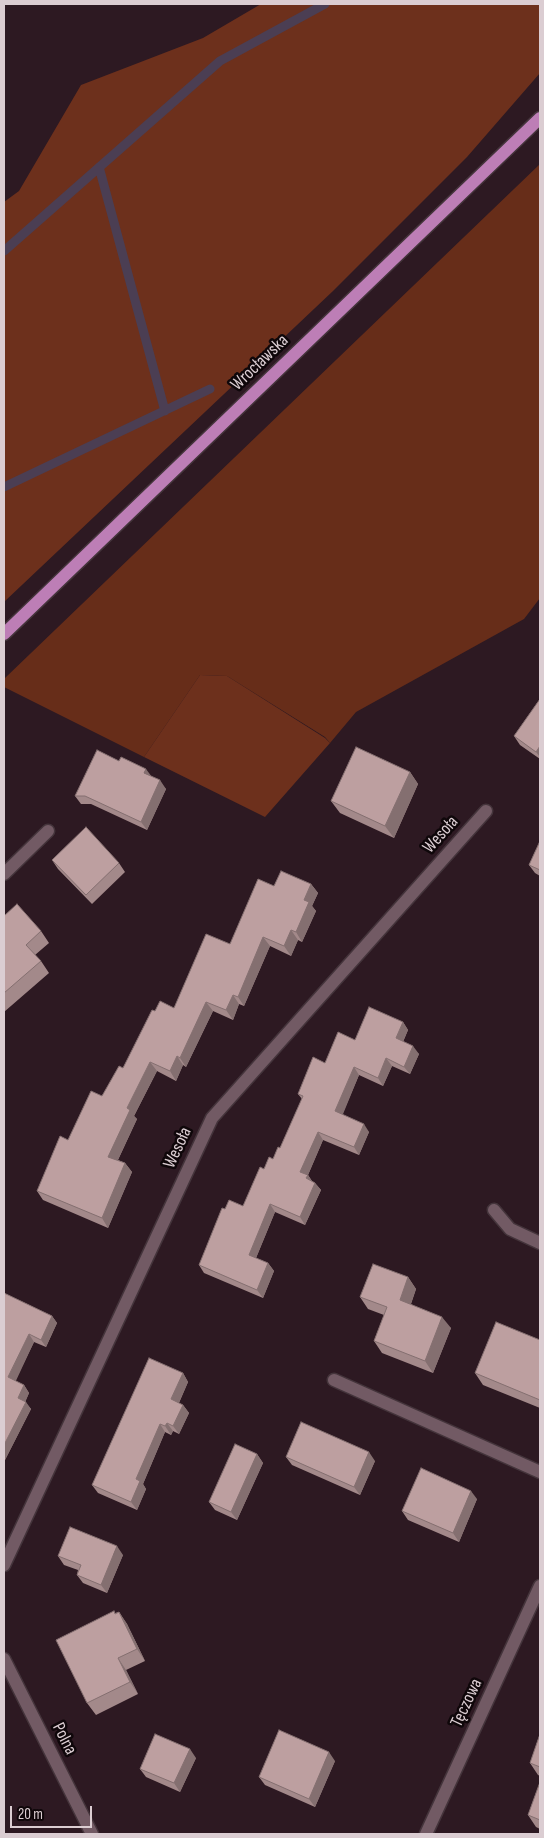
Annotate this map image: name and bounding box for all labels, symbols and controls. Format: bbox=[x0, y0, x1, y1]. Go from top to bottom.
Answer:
street label: Wrocławska bbox=[227, 330, 293, 396]
street label: Wesoła bbox=[419, 812, 463, 858]
street label: Wesoła bbox=[159, 1124, 197, 1172]
street label: Tęczowa bbox=[446, 1675, 488, 1731]
street label: Polna bbox=[47, 1719, 81, 1759]
scale bar bbox=[12, 1796, 95, 1828]
text: 20 m bbox=[18, 1805, 43, 1824]

